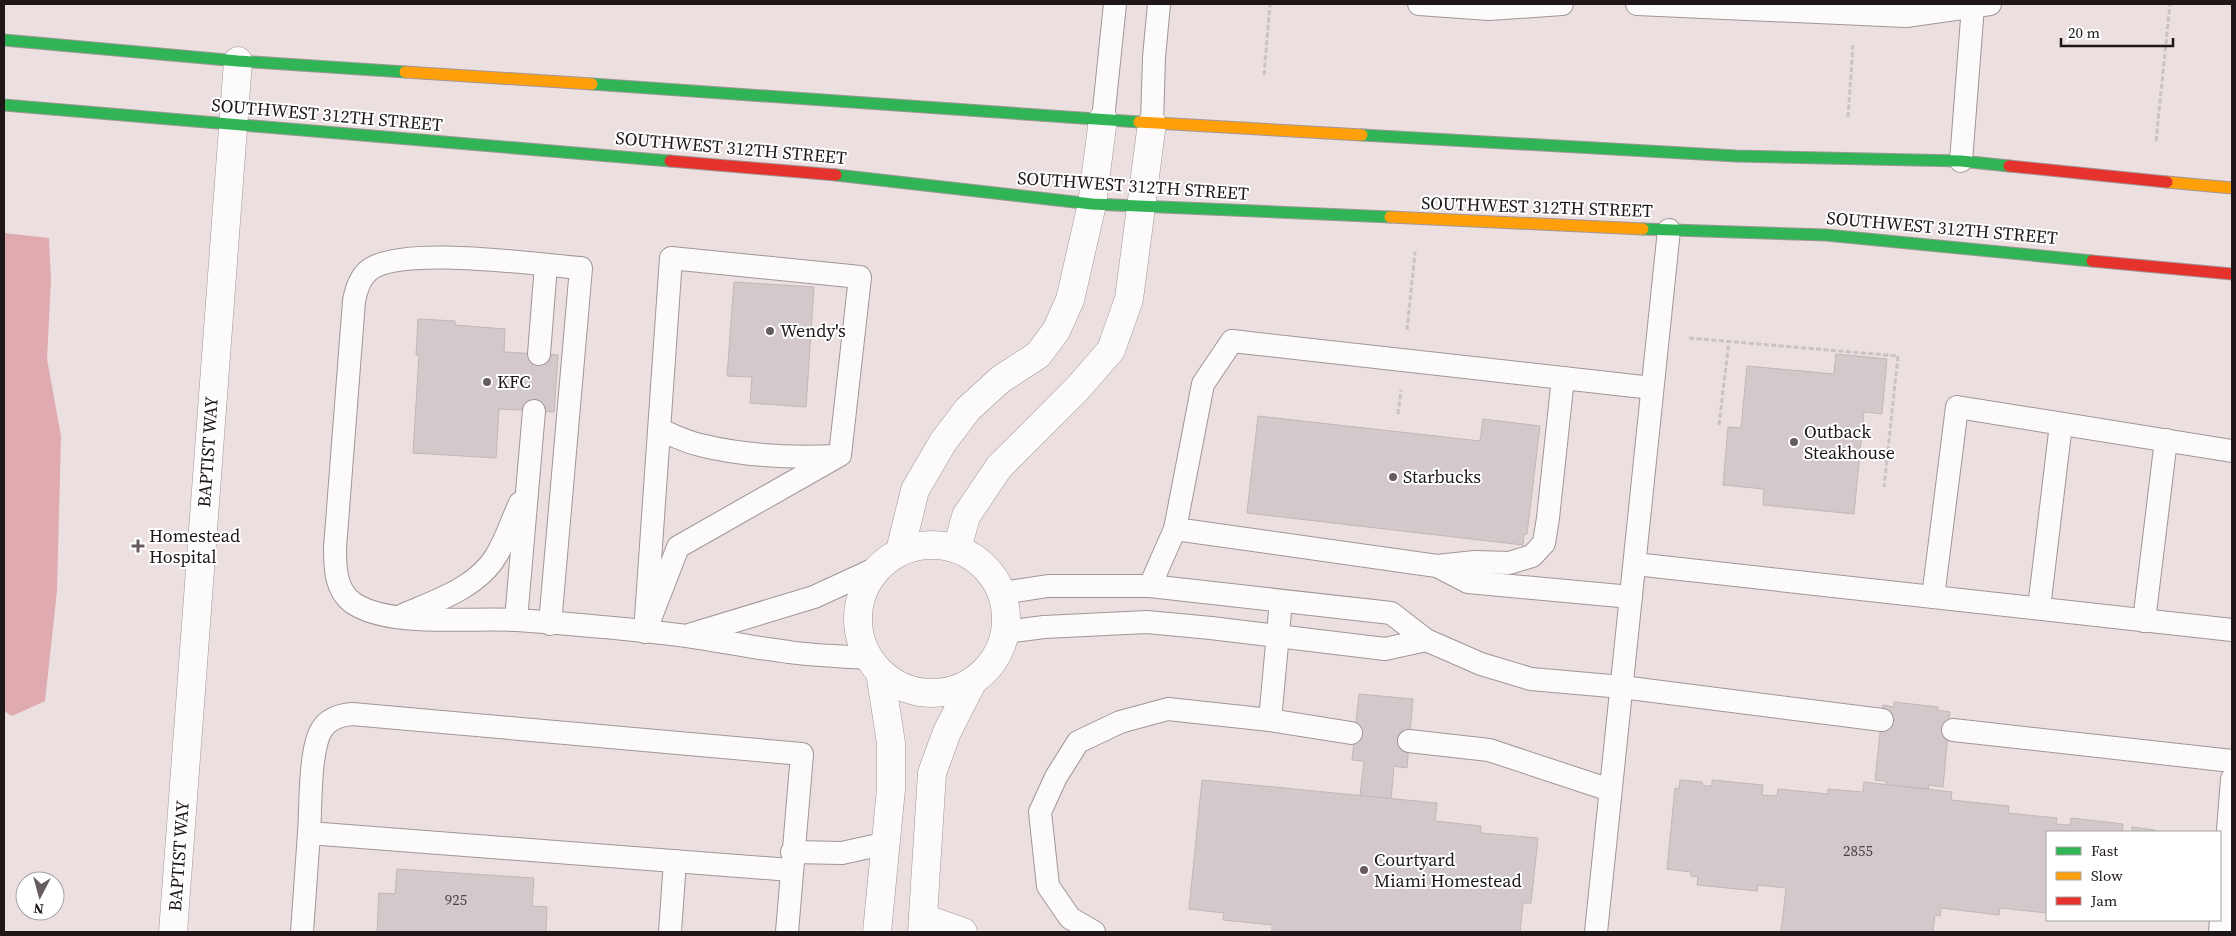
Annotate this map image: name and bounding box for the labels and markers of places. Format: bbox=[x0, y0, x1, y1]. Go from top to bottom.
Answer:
place label: Wendy's bbox=[780, 318, 846, 343]
marker: Wendy's bbox=[764, 325, 776, 337]
place label: KFC bbox=[497, 369, 531, 394]
marker: KFC bbox=[481, 376, 493, 388]
place label: Outback Steakhouse bbox=[1804, 419, 1895, 465]
marker: Outback Steakhouse bbox=[1788, 436, 1800, 448]
place label: Starbucks bbox=[1403, 464, 1481, 489]
marker: Starbucks bbox=[1387, 471, 1399, 483]
place label: Homestead Hospital bbox=[149, 523, 240, 569]
marker: Homestead Hospital bbox=[131, 539, 145, 553]
place label: Courtyard Miami Homestead bbox=[1374, 847, 1522, 893]
marker: Courtyard Miami Homestead bbox=[1358, 864, 1370, 876]

